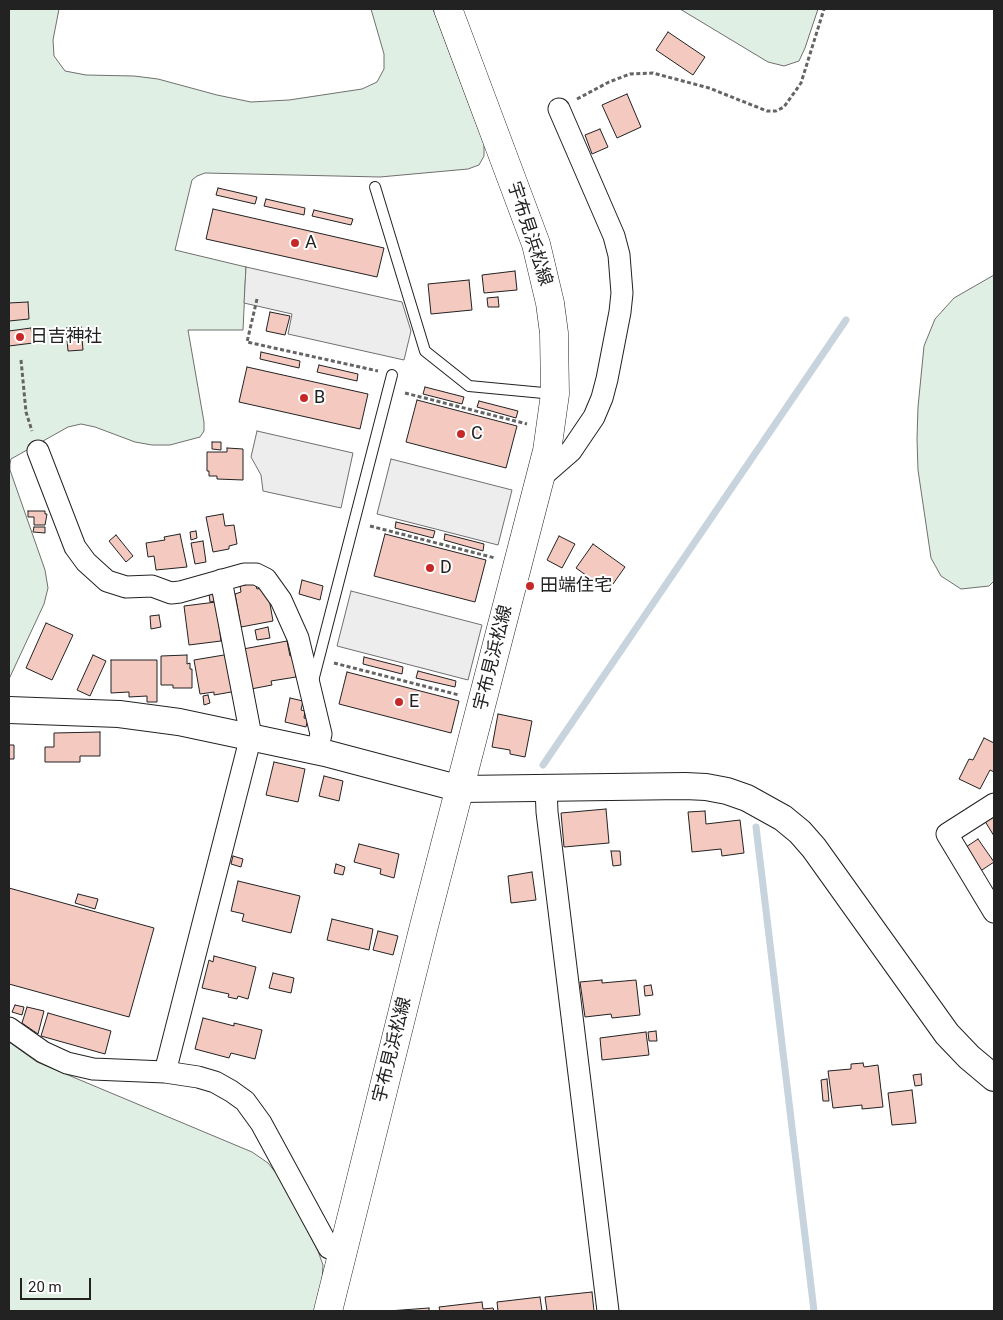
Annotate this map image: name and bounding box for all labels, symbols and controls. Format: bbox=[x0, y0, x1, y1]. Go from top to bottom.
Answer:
street label: 宇布見浜松線 bbox=[502, 179, 556, 289]
place label: A bbox=[305, 232, 317, 254]
marker: A bbox=[289, 237, 301, 249]
place label: 日吉神社 bbox=[30, 326, 102, 348]
marker: 日吉神社 bbox=[14, 331, 26, 343]
place label: B bbox=[314, 387, 325, 409]
marker: B bbox=[298, 392, 310, 404]
place label: C bbox=[471, 423, 483, 445]
marker: C bbox=[455, 428, 467, 440]
place label: D bbox=[440, 557, 452, 579]
marker: D bbox=[424, 562, 436, 574]
place label: 田端住宅 bbox=[540, 575, 612, 597]
marker: 田端住宅 bbox=[524, 580, 536, 592]
street label: 宇布見浜松線 bbox=[470, 603, 518, 713]
place label: E bbox=[409, 691, 419, 713]
marker: E bbox=[393, 696, 405, 708]
street label: 宇布見浜松線 bbox=[369, 995, 417, 1105]
scale bar bbox=[22, 1268, 94, 1300]
text: 20 m bbox=[28, 1278, 62, 1296]

